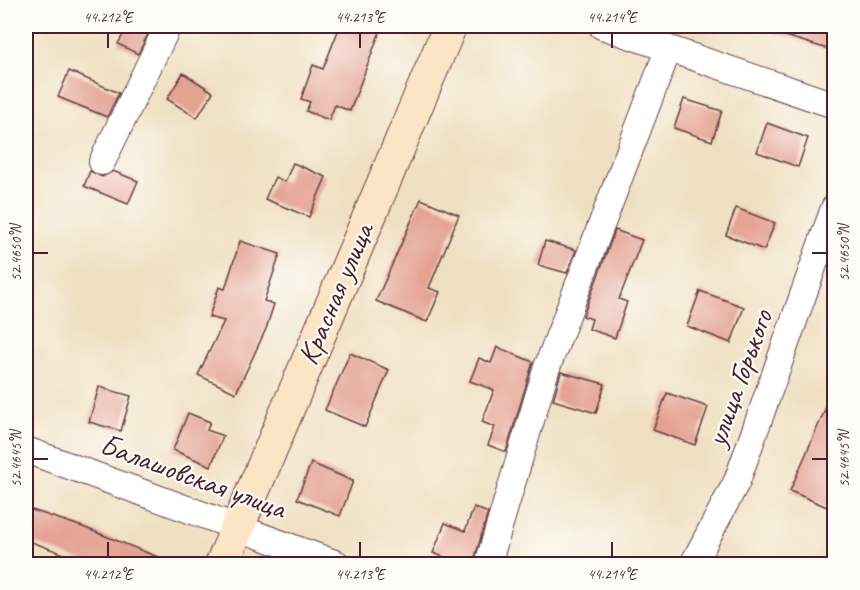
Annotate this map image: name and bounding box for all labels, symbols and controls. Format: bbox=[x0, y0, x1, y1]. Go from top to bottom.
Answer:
text: 44.212°E bbox=[84, 8, 135, 27]
text: 44.213°E bbox=[336, 8, 387, 27]
text: 44.214°E bbox=[588, 8, 639, 27]
street label: Красная улица bbox=[288, 215, 383, 370]
text: 52.4650°N bbox=[7, 222, 26, 281]
text: 52.4650°N bbox=[835, 222, 854, 281]
street label: улица Горького bbox=[696, 303, 782, 453]
street label: Балашовская улица bbox=[95, 425, 293, 528]
text: 52.4645°N bbox=[7, 428, 26, 487]
text: 52.4645°N bbox=[835, 428, 854, 487]
text: 44.212°E bbox=[84, 565, 135, 584]
text: 44.213°E bbox=[336, 565, 387, 584]
text: 44.214°E bbox=[588, 565, 639, 584]

